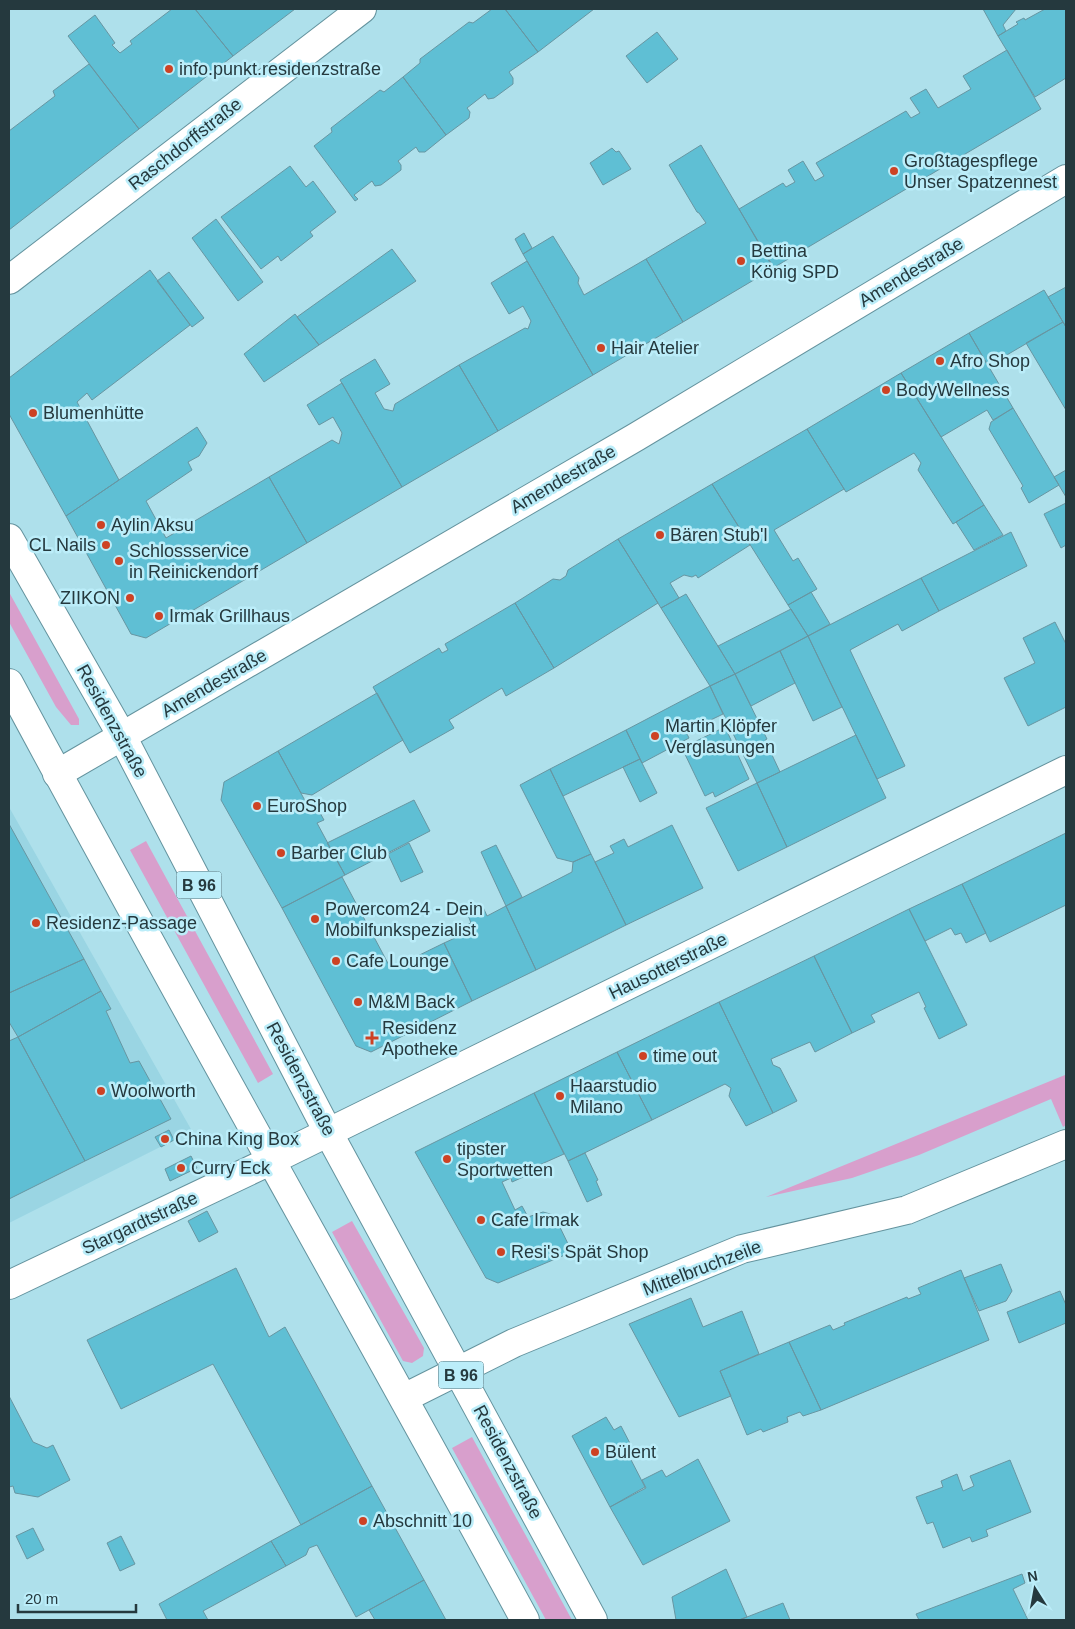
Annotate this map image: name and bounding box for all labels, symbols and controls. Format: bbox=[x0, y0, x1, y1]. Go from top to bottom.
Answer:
place label: info.punkt.residenzstraße bbox=[179, 59, 381, 79]
marker: info.punkt.residenzstraße bbox=[163, 63, 175, 75]
street label: Raschdorffstraße bbox=[125, 94, 245, 194]
place label: Großtagespflege Unser Spatzennest bbox=[904, 151, 1057, 192]
marker: Großtagespflege Unser Spatzennest bbox=[888, 165, 900, 177]
street label: Amendestraße bbox=[855, 233, 967, 311]
place label: Bettina König SPD bbox=[751, 241, 839, 282]
marker: Bettina König SPD bbox=[735, 255, 747, 267]
place label: Hair Atelier bbox=[611, 338, 699, 358]
marker: Hair Atelier bbox=[595, 342, 607, 354]
place label: Afro Shop bbox=[950, 351, 1030, 371]
marker: Afro Shop bbox=[934, 355, 946, 367]
place label: BodyWellness bbox=[896, 380, 1010, 400]
marker: BodyWellness bbox=[880, 384, 892, 396]
place label: Blumenhütte bbox=[43, 403, 144, 423]
marker: Blumenhütte bbox=[27, 407, 39, 419]
street label: Amendestraße bbox=[507, 441, 619, 517]
place label: Aylin Aksu bbox=[111, 515, 194, 535]
marker: Aylin Aksu bbox=[95, 519, 107, 531]
place label: Bären Stub'l bbox=[670, 525, 768, 545]
marker: Bären Stub'l bbox=[654, 529, 666, 541]
place label: CL Nails bbox=[29, 535, 96, 555]
marker: CL Nails bbox=[100, 539, 112, 551]
place label: Schlossservice in Reinickendorf bbox=[129, 541, 259, 582]
marker: Schlossservice in Reinickendorf bbox=[113, 555, 125, 567]
place label: ZIIKON bbox=[60, 588, 120, 608]
marker: ZIIKON bbox=[124, 592, 136, 604]
place label: Irmak Grillhaus bbox=[169, 606, 290, 626]
marker: Irmak Grillhaus bbox=[153, 610, 165, 622]
street label: Amendestraße bbox=[158, 645, 270, 721]
street label: Residenzstraße bbox=[73, 661, 151, 781]
place label: Martin Klöpfer Verglasungen bbox=[665, 716, 777, 757]
marker: Martin Klöpfer Verglasungen bbox=[649, 730, 661, 742]
place label: EuroShop bbox=[267, 796, 347, 816]
marker: EuroShop bbox=[251, 800, 263, 812]
place label: Barber Club bbox=[291, 843, 387, 863]
marker: Barber Club bbox=[275, 847, 287, 859]
road number: B 96 bbox=[176, 872, 222, 898]
place label: Powercom24 - Dein Mobilfunkspezialist bbox=[325, 899, 483, 940]
place label: Residenz-Passage bbox=[46, 913, 197, 933]
marker: Powercom24 - Dein Mobilfunkspezialist bbox=[309, 913, 321, 925]
marker: Residenz-Passage bbox=[30, 917, 42, 929]
street label: Hausotterstraße bbox=[606, 929, 730, 1003]
place label: Cafe Lounge bbox=[346, 951, 449, 971]
marker: Cafe Lounge bbox=[330, 955, 342, 967]
place label: M&M Back bbox=[368, 992, 456, 1012]
marker: M&M Back bbox=[352, 996, 364, 1008]
place label: Residenz Apotheke bbox=[382, 1018, 458, 1059]
street label: Residenzstraße bbox=[263, 1019, 339, 1139]
marker: Residenz Apotheke bbox=[366, 1032, 378, 1044]
place label: time out bbox=[653, 1046, 717, 1066]
marker: time out bbox=[637, 1050, 649, 1062]
place label: Haarstudio Milano bbox=[570, 1076, 657, 1117]
place label: Woolworth bbox=[111, 1081, 196, 1101]
marker: Woolworth bbox=[95, 1085, 107, 1097]
marker: Haarstudio Milano bbox=[554, 1090, 566, 1102]
place label: China King Box bbox=[175, 1129, 299, 1149]
marker: China King Box bbox=[159, 1133, 171, 1145]
place label: tipster Sportwetten bbox=[457, 1139, 553, 1180]
marker: tipster Sportwetten bbox=[441, 1153, 453, 1165]
place label: Curry Eck bbox=[191, 1158, 271, 1178]
marker: Curry Eck bbox=[175, 1162, 187, 1174]
street label: Stargardtstraße bbox=[79, 1188, 201, 1258]
place label: Cafe Irmak bbox=[491, 1210, 580, 1230]
marker: Cafe Irmak bbox=[475, 1214, 487, 1226]
street label: Mittelbruchzeile bbox=[640, 1236, 764, 1300]
place label: Resi's Spät Shop bbox=[511, 1242, 649, 1262]
marker: Resi's Spät Shop bbox=[495, 1246, 507, 1258]
road number: B 96 bbox=[438, 1362, 484, 1388]
street label: Residenzstraße bbox=[470, 1402, 546, 1522]
place label: Bülent bbox=[605, 1442, 656, 1462]
marker: Bülent bbox=[589, 1446, 601, 1458]
place label: Abschnitt 10 bbox=[373, 1511, 472, 1531]
marker: Abschnitt 10 bbox=[357, 1515, 369, 1527]
north arrow bbox=[1010, 1564, 1060, 1614]
text: N bbox=[1026, 1567, 1039, 1585]
scale bar bbox=[18, 1582, 135, 1614]
text: 20 m bbox=[25, 1590, 58, 1607]

